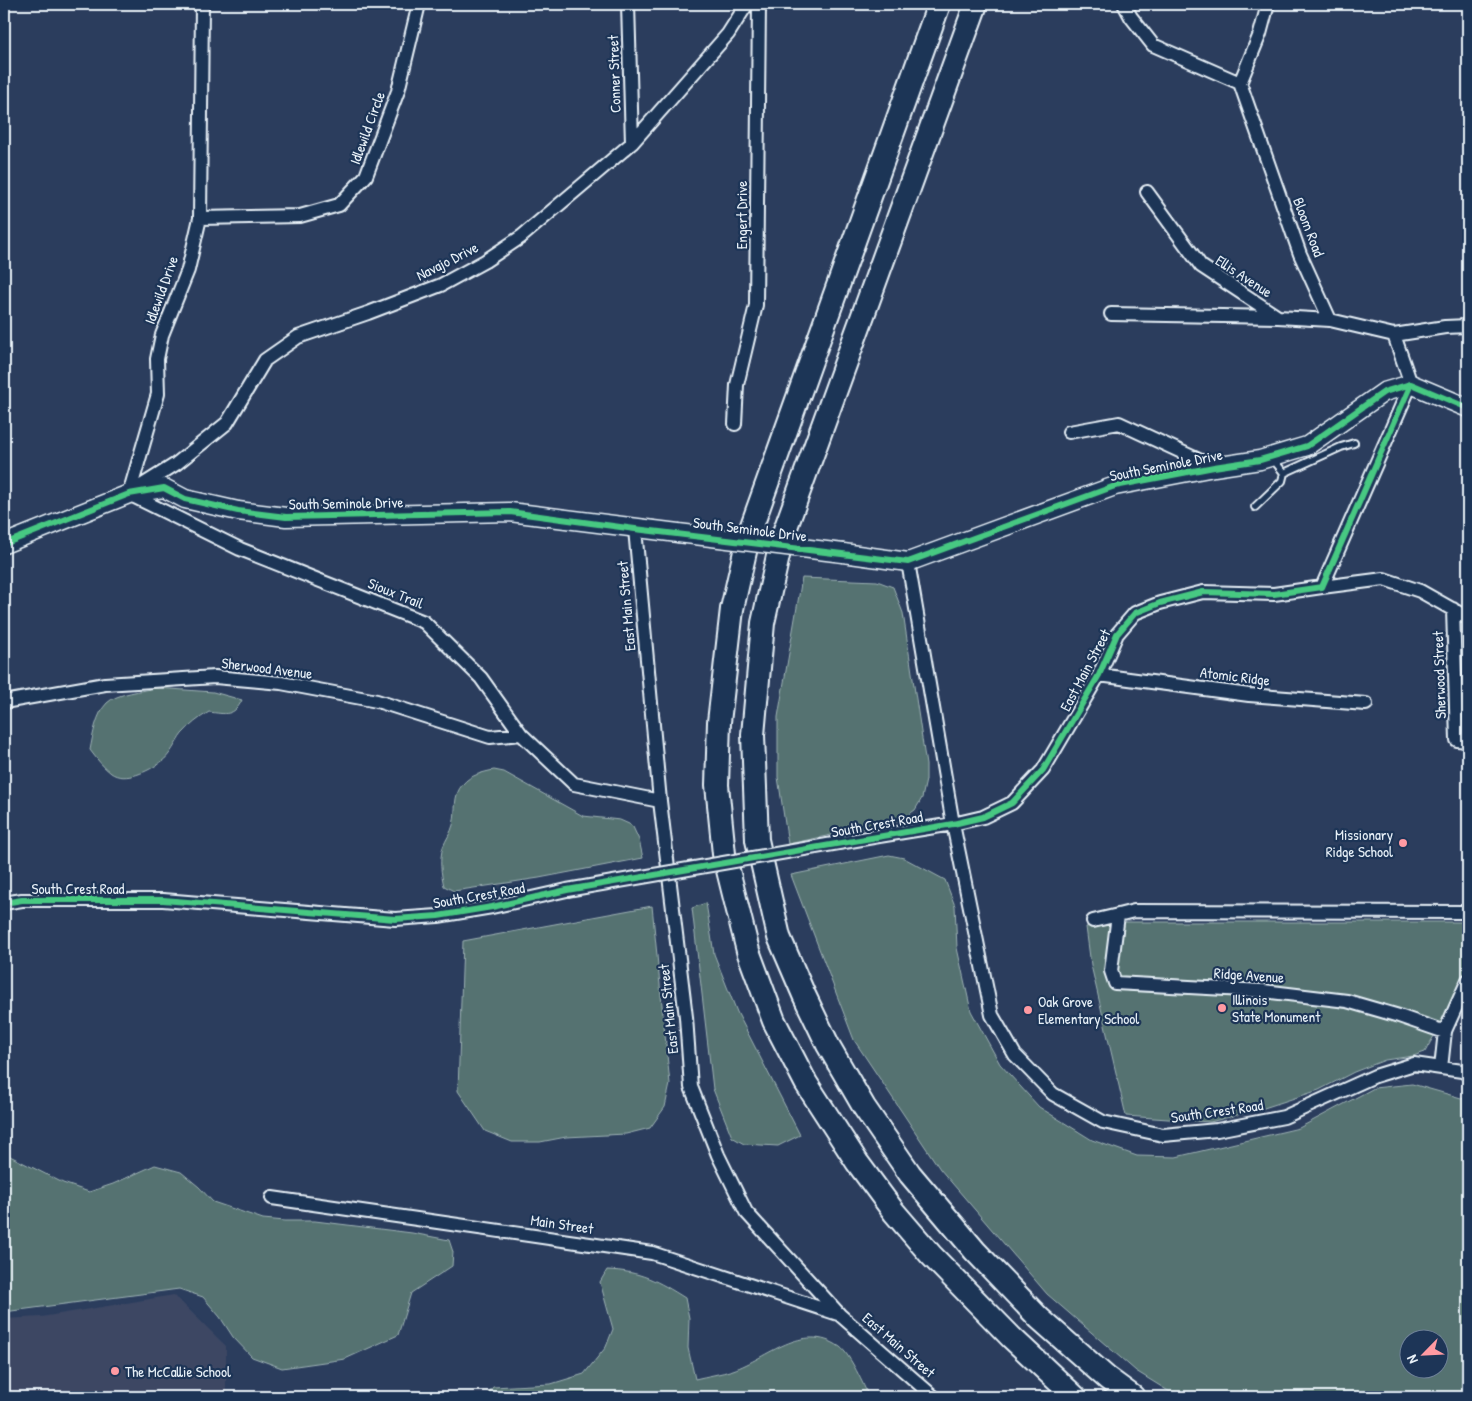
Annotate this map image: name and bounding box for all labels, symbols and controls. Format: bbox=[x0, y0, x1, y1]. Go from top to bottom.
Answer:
street label: Conner Street bbox=[602, 34, 626, 113]
street label: Idlewild Circle bbox=[344, 89, 390, 167]
street label: Engert Drive bbox=[731, 181, 752, 249]
street label: Bloom Road bbox=[1288, 194, 1330, 260]
street label: Navajo Drive bbox=[412, 236, 482, 286]
street label: Ellis Avenue bbox=[1212, 250, 1276, 302]
street label: Idlewild Drive bbox=[139, 253, 183, 327]
street label: South Seminole Drive bbox=[1108, 444, 1224, 486]
street label: South Seminole Drive bbox=[288, 492, 404, 514]
street label: South Seminole Drive bbox=[692, 512, 808, 546]
street label: East Main Street bbox=[612, 559, 640, 652]
street label: Sioux Trail bbox=[365, 572, 427, 614]
street label: East Main Street bbox=[1055, 625, 1116, 715]
street label: Sherwood Street bbox=[1427, 630, 1451, 719]
street label: Sherwood Avenue bbox=[220, 652, 314, 684]
street label: Atomic Ridge bbox=[1199, 661, 1271, 691]
street label: South Crest Road bbox=[829, 806, 925, 842]
place label: Missionary Ridge School bbox=[1326, 824, 1393, 862]
marker: Missionary Ridge School bbox=[1397, 837, 1409, 849]
street label: South Crest Road bbox=[431, 877, 527, 913]
street label: South Crest Road bbox=[32, 878, 125, 899]
street label: East Main Street bbox=[653, 962, 683, 1055]
street label: Ridge Avenue bbox=[1213, 962, 1285, 988]
place label: Illinois State Monument bbox=[1232, 989, 1321, 1027]
place label: Oak Grove Elementary School bbox=[1038, 991, 1139, 1029]
marker: Illinois State Monument bbox=[1216, 1002, 1228, 1014]
marker: Oak Grove Elementary School bbox=[1022, 1004, 1034, 1016]
street label: South Crest Road bbox=[1170, 1094, 1265, 1128]
street label: Main Street bbox=[529, 1209, 596, 1239]
street label: East Main Street bbox=[858, 1307, 941, 1383]
north arrow bbox=[1400, 1328, 1450, 1378]
text: N bbox=[1401, 1352, 1422, 1367]
place label: The McCallie School bbox=[125, 1361, 231, 1382]
marker: The McCallie School bbox=[109, 1365, 121, 1377]

